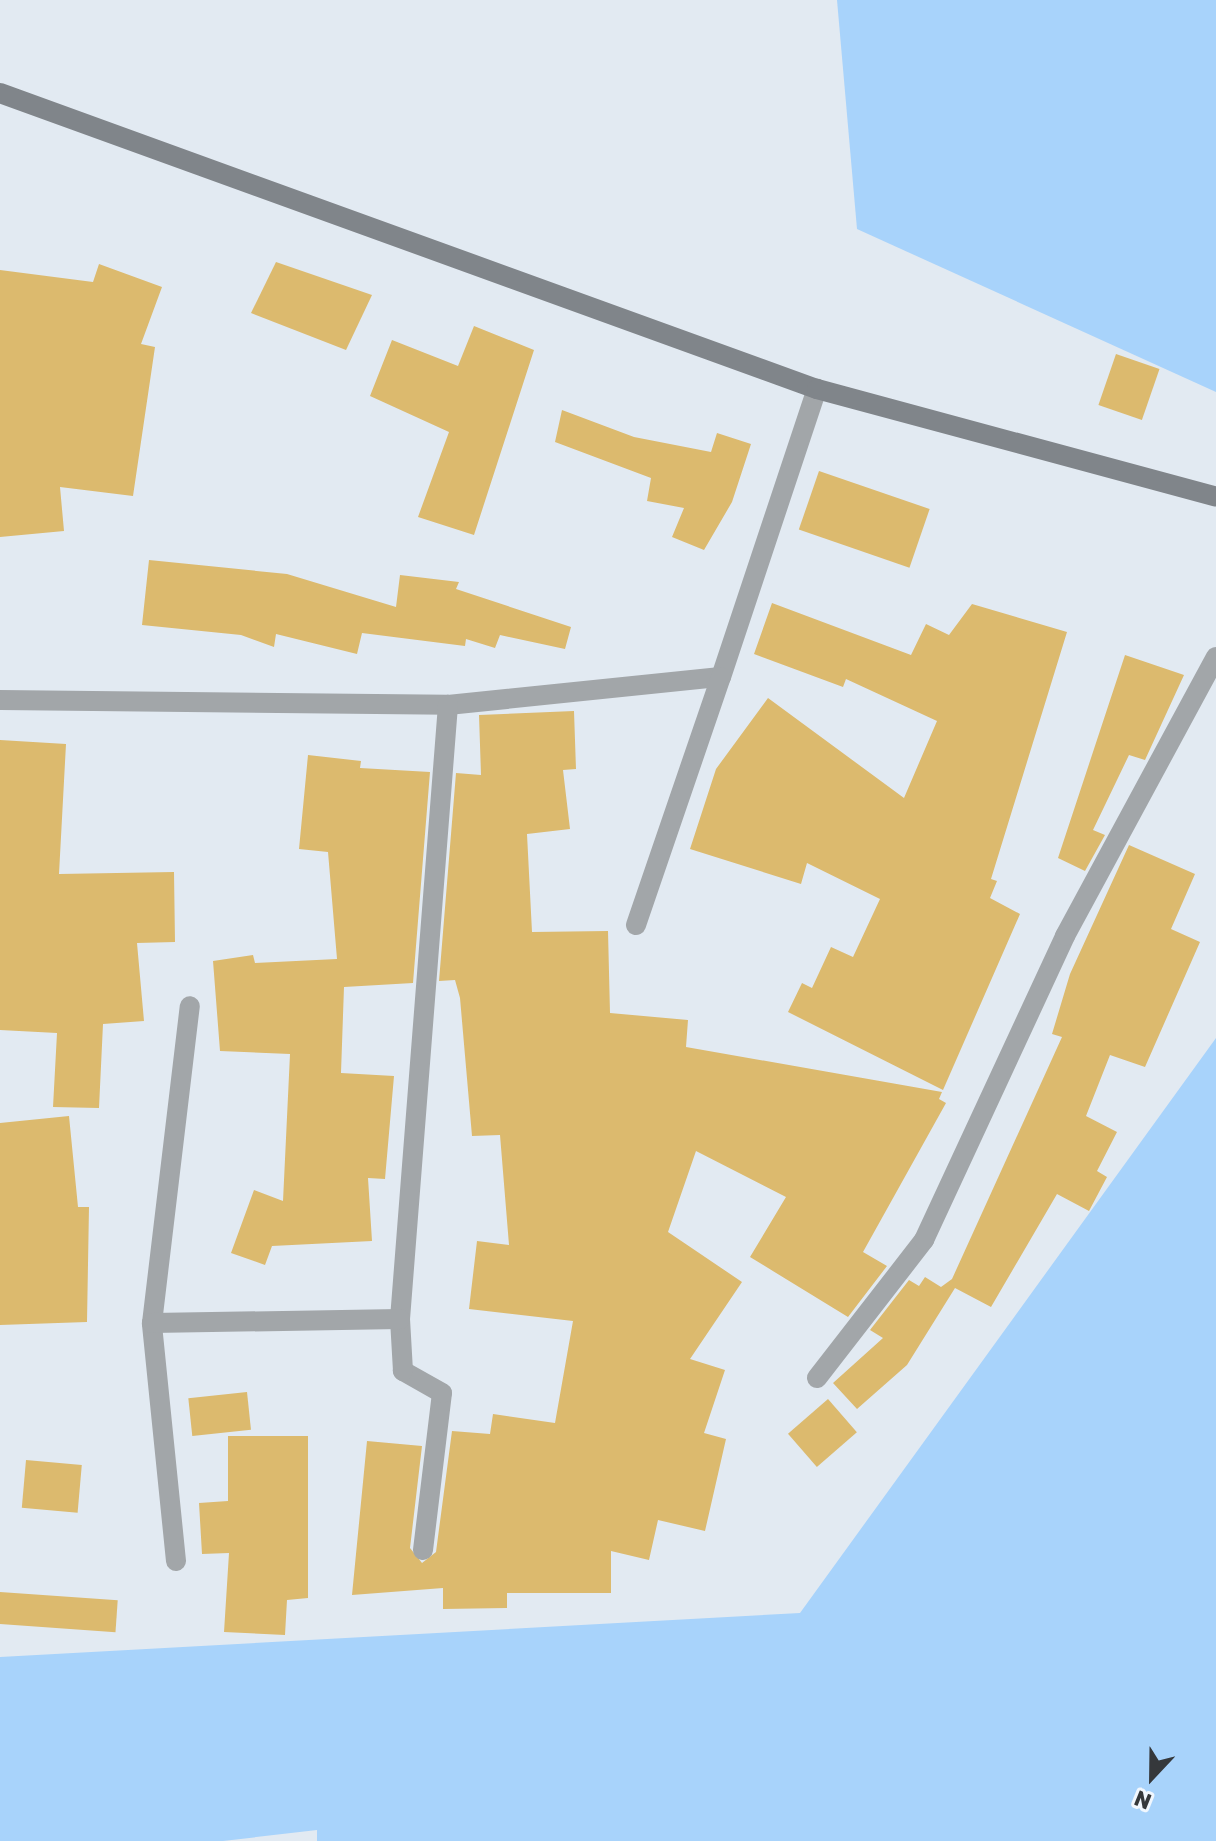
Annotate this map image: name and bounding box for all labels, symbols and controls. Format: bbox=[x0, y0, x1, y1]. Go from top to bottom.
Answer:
north arrow bbox=[1112, 1737, 1192, 1817]
text: N bbox=[1130, 1784, 1155, 1815]

